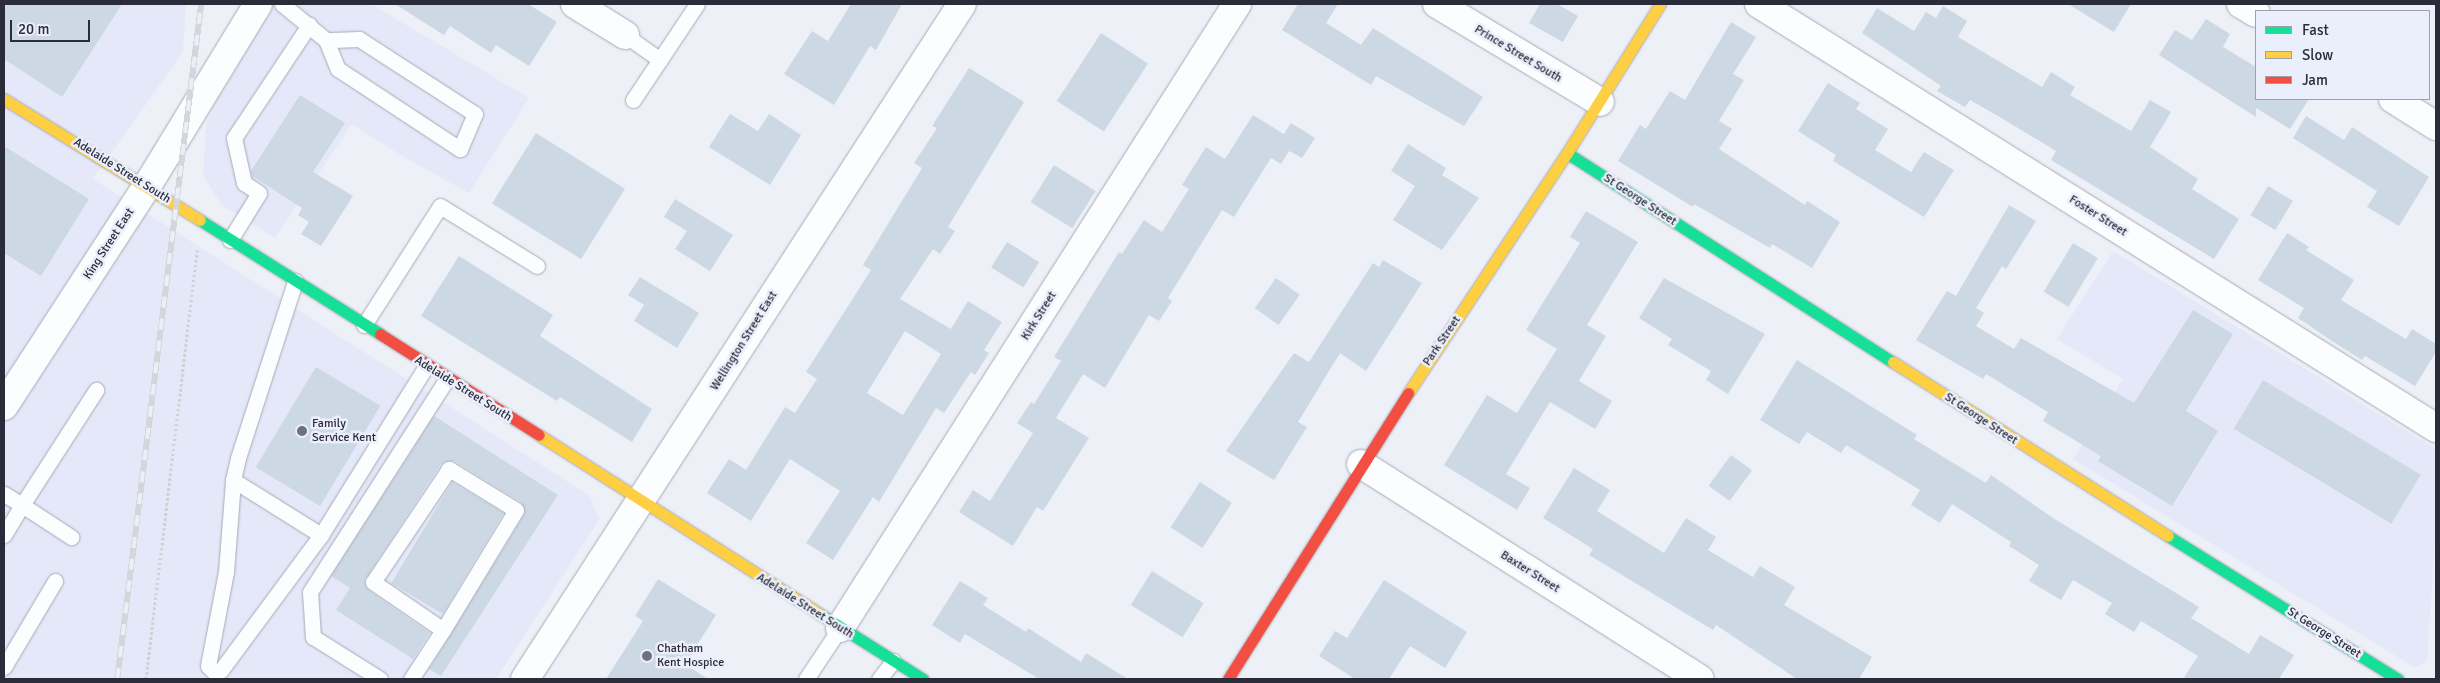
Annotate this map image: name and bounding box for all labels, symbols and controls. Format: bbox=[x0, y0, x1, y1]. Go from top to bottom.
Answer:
scale bar bbox=[12, 10, 92, 42]
legend bbox=[2255, 10, 2430, 100]
text: 20 m bbox=[18, 20, 49, 38]
text: Fast bbox=[2302, 21, 2329, 39]
street label: Prince Street South bbox=[1472, 22, 1564, 86]
text: Slow bbox=[2302, 46, 2333, 64]
text: Jam bbox=[2302, 71, 2328, 89]
street label: Adelaide Street South bbox=[71, 135, 173, 207]
street label: St George Street bbox=[1601, 171, 1679, 229]
street label: Foster Street bbox=[2066, 192, 2130, 240]
street label: King Street East bbox=[81, 206, 137, 282]
street label: Wellington Street East bbox=[708, 289, 780, 393]
street label: Kirk Street bbox=[1018, 289, 1060, 343]
street label: Park Street bbox=[1420, 313, 1464, 369]
street label: Adelaide Street South bbox=[412, 353, 514, 425]
street label: St George Street bbox=[1942, 390, 2020, 448]
place label: Family Service Kent bbox=[312, 417, 376, 445]
marker: Family Service Kent bbox=[296, 425, 308, 437]
street label: Baxter Street bbox=[1498, 548, 1562, 596]
street label: Adelaide Street South bbox=[754, 570, 856, 642]
street label: St George Street bbox=[2285, 605, 2363, 661]
place label: Chatham Kent Hospice bbox=[657, 642, 724, 670]
marker: Chatham Kent Hospice bbox=[641, 650, 653, 662]

